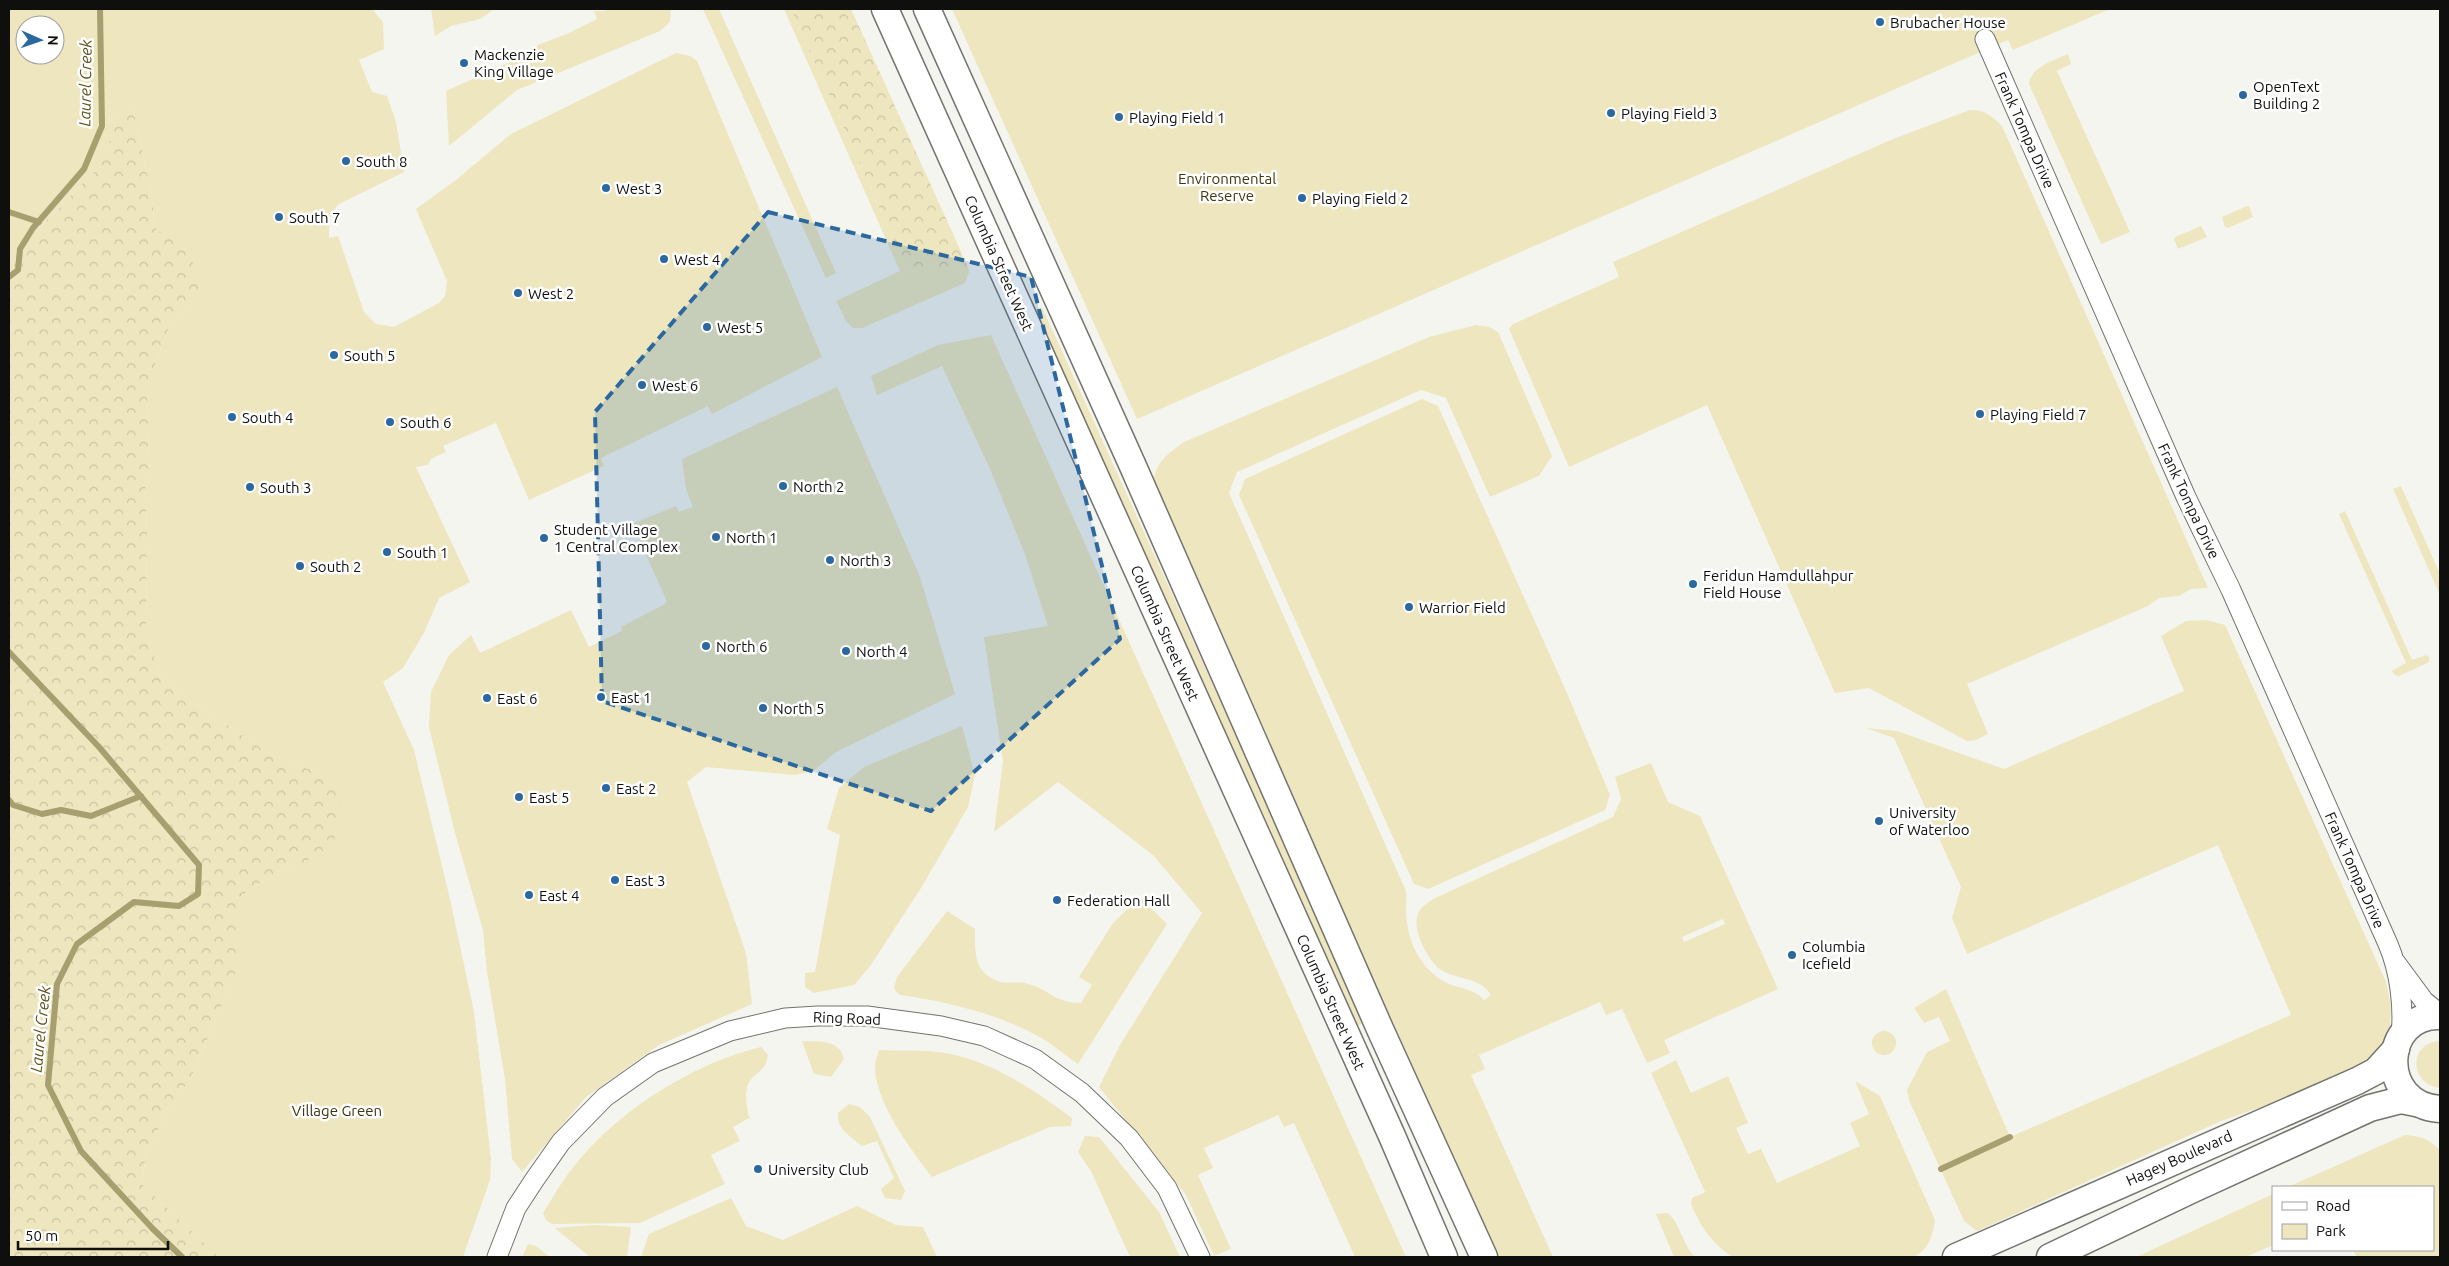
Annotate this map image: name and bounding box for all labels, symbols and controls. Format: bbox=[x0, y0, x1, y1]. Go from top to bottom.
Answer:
place label: Brubacher House bbox=[1890, 14, 2006, 31]
north arrow bbox=[15, 15, 65, 65]
marker: Brubacher House bbox=[1874, 16, 1886, 28]
text: N bbox=[45, 35, 61, 46]
water label: Laurel Creek bbox=[75, 38, 95, 127]
place label: Mackenzie King Village bbox=[474, 46, 554, 80]
marker: Mackenzie King Village bbox=[458, 57, 470, 69]
street label: Frank Tompa Drive bbox=[1992, 69, 2058, 191]
place label: OpenText Building 2 bbox=[2253, 78, 2320, 112]
marker: OpenText Building 2 bbox=[2237, 89, 2249, 101]
place label: Playing Field 3 bbox=[1621, 105, 1718, 122]
marker: Playing Field 3 bbox=[1605, 107, 1617, 119]
place label: Playing Field 1 bbox=[1129, 109, 1226, 126]
marker: Playing Field 1 bbox=[1113, 111, 1125, 123]
place label: South 8 bbox=[356, 153, 408, 170]
marker: South 8 bbox=[340, 155, 352, 167]
park label: Environmental Reserve bbox=[1178, 170, 1276, 204]
place label: West 3 bbox=[616, 180, 662, 197]
marker: West 3 bbox=[600, 182, 612, 194]
place label: Playing Field 2 bbox=[1312, 190, 1409, 207]
marker: Playing Field 2 bbox=[1296, 192, 1308, 204]
street label: Columbia Street West bbox=[961, 193, 1037, 334]
place label: South 7 bbox=[289, 209, 341, 226]
marker: South 7 bbox=[273, 211, 285, 223]
place label: West 4 bbox=[674, 251, 720, 268]
marker: West 4 bbox=[658, 253, 670, 265]
place label: West 2 bbox=[528, 285, 574, 302]
marker: West 2 bbox=[512, 287, 524, 299]
place label: West 5 bbox=[717, 319, 763, 336]
marker: West 5 bbox=[701, 321, 713, 333]
place label: South 5 bbox=[344, 347, 396, 364]
marker: South 5 bbox=[328, 349, 340, 361]
place label: West 6 bbox=[652, 377, 698, 394]
marker: West 6 bbox=[636, 379, 648, 391]
place label: Playing Field 7 bbox=[1990, 406, 2087, 423]
marker: Playing Field 7 bbox=[1974, 408, 1986, 420]
place label: South 4 bbox=[242, 409, 294, 426]
marker: South 4 bbox=[226, 411, 238, 423]
place label: South 6 bbox=[400, 414, 452, 431]
marker: South 6 bbox=[384, 416, 396, 428]
street label: Frank Tompa Drive bbox=[2155, 441, 2223, 561]
place label: North 2 bbox=[793, 478, 845, 495]
place label: South 3 bbox=[260, 479, 312, 496]
marker: North 2 bbox=[777, 480, 789, 492]
marker: South 3 bbox=[244, 481, 256, 493]
place label: Student Village 1 Central Complex bbox=[554, 521, 678, 555]
place label: North 1 bbox=[726, 529, 778, 546]
marker: North 1 bbox=[710, 531, 722, 543]
marker: Student Village 1 Central Complex bbox=[538, 532, 550, 544]
place label: South 1 bbox=[397, 544, 449, 561]
marker: South 1 bbox=[381, 546, 393, 558]
place label: North 3 bbox=[840, 552, 892, 569]
marker: North 3 bbox=[824, 554, 836, 566]
place label: South 2 bbox=[310, 558, 362, 575]
marker: South 2 bbox=[294, 560, 306, 572]
street label: Columbia Street West bbox=[1127, 563, 1203, 704]
place label: Feridun Hamdullahpur Field House bbox=[1703, 567, 1854, 601]
marker: Feridun Hamdullahpur Field House bbox=[1687, 578, 1699, 590]
place label: Warrior Field bbox=[1419, 599, 1506, 616]
marker: Warrior Field bbox=[1403, 601, 1415, 613]
place label: North 6 bbox=[716, 638, 768, 655]
marker: North 6 bbox=[700, 640, 712, 652]
place label: North 4 bbox=[856, 643, 908, 660]
marker: North 4 bbox=[840, 645, 852, 657]
place label: East 1 bbox=[611, 689, 651, 706]
place label: East 6 bbox=[497, 690, 537, 707]
marker: East 1 bbox=[595, 691, 607, 703]
marker: East 6 bbox=[481, 692, 493, 704]
place label: North 5 bbox=[773, 700, 825, 717]
marker: North 5 bbox=[757, 702, 769, 714]
place label: East 2 bbox=[616, 780, 656, 797]
marker: East 2 bbox=[600, 782, 612, 794]
place label: East 5 bbox=[529, 789, 569, 806]
marker: East 5 bbox=[513, 791, 525, 803]
place label: University of Waterloo bbox=[1889, 804, 1970, 838]
street label: Frank Tompa Drive bbox=[2322, 809, 2388, 931]
marker: University of Waterloo bbox=[1873, 815, 1885, 827]
place label: East 3 bbox=[625, 872, 665, 889]
marker: East 3 bbox=[609, 874, 621, 886]
place label: East 4 bbox=[539, 887, 579, 904]
marker: East 4 bbox=[523, 889, 535, 901]
place label: Federation Hall bbox=[1067, 892, 1170, 909]
marker: Federation Hall bbox=[1051, 894, 1063, 906]
street label: Columbia Street West bbox=[1293, 932, 1369, 1073]
place label: Columbia Icefield bbox=[1802, 938, 1866, 972]
marker: Columbia Icefield bbox=[1786, 949, 1798, 961]
water label: Laurel Creek bbox=[26, 984, 54, 1073]
street label: Ring Road bbox=[813, 1008, 881, 1028]
park label: Village Green bbox=[292, 1102, 382, 1119]
street label: Hagey Boulevard bbox=[2123, 1127, 2235, 1189]
place label: University Club bbox=[768, 1161, 869, 1178]
marker: University Club bbox=[752, 1163, 764, 1175]
legend bbox=[2272, 1186, 2434, 1251]
text: Road bbox=[2316, 1197, 2351, 1214]
scale bar bbox=[18, 1218, 168, 1250]
text: Park bbox=[2316, 1222, 2346, 1239]
text: 50 m bbox=[25, 1227, 58, 1244]

